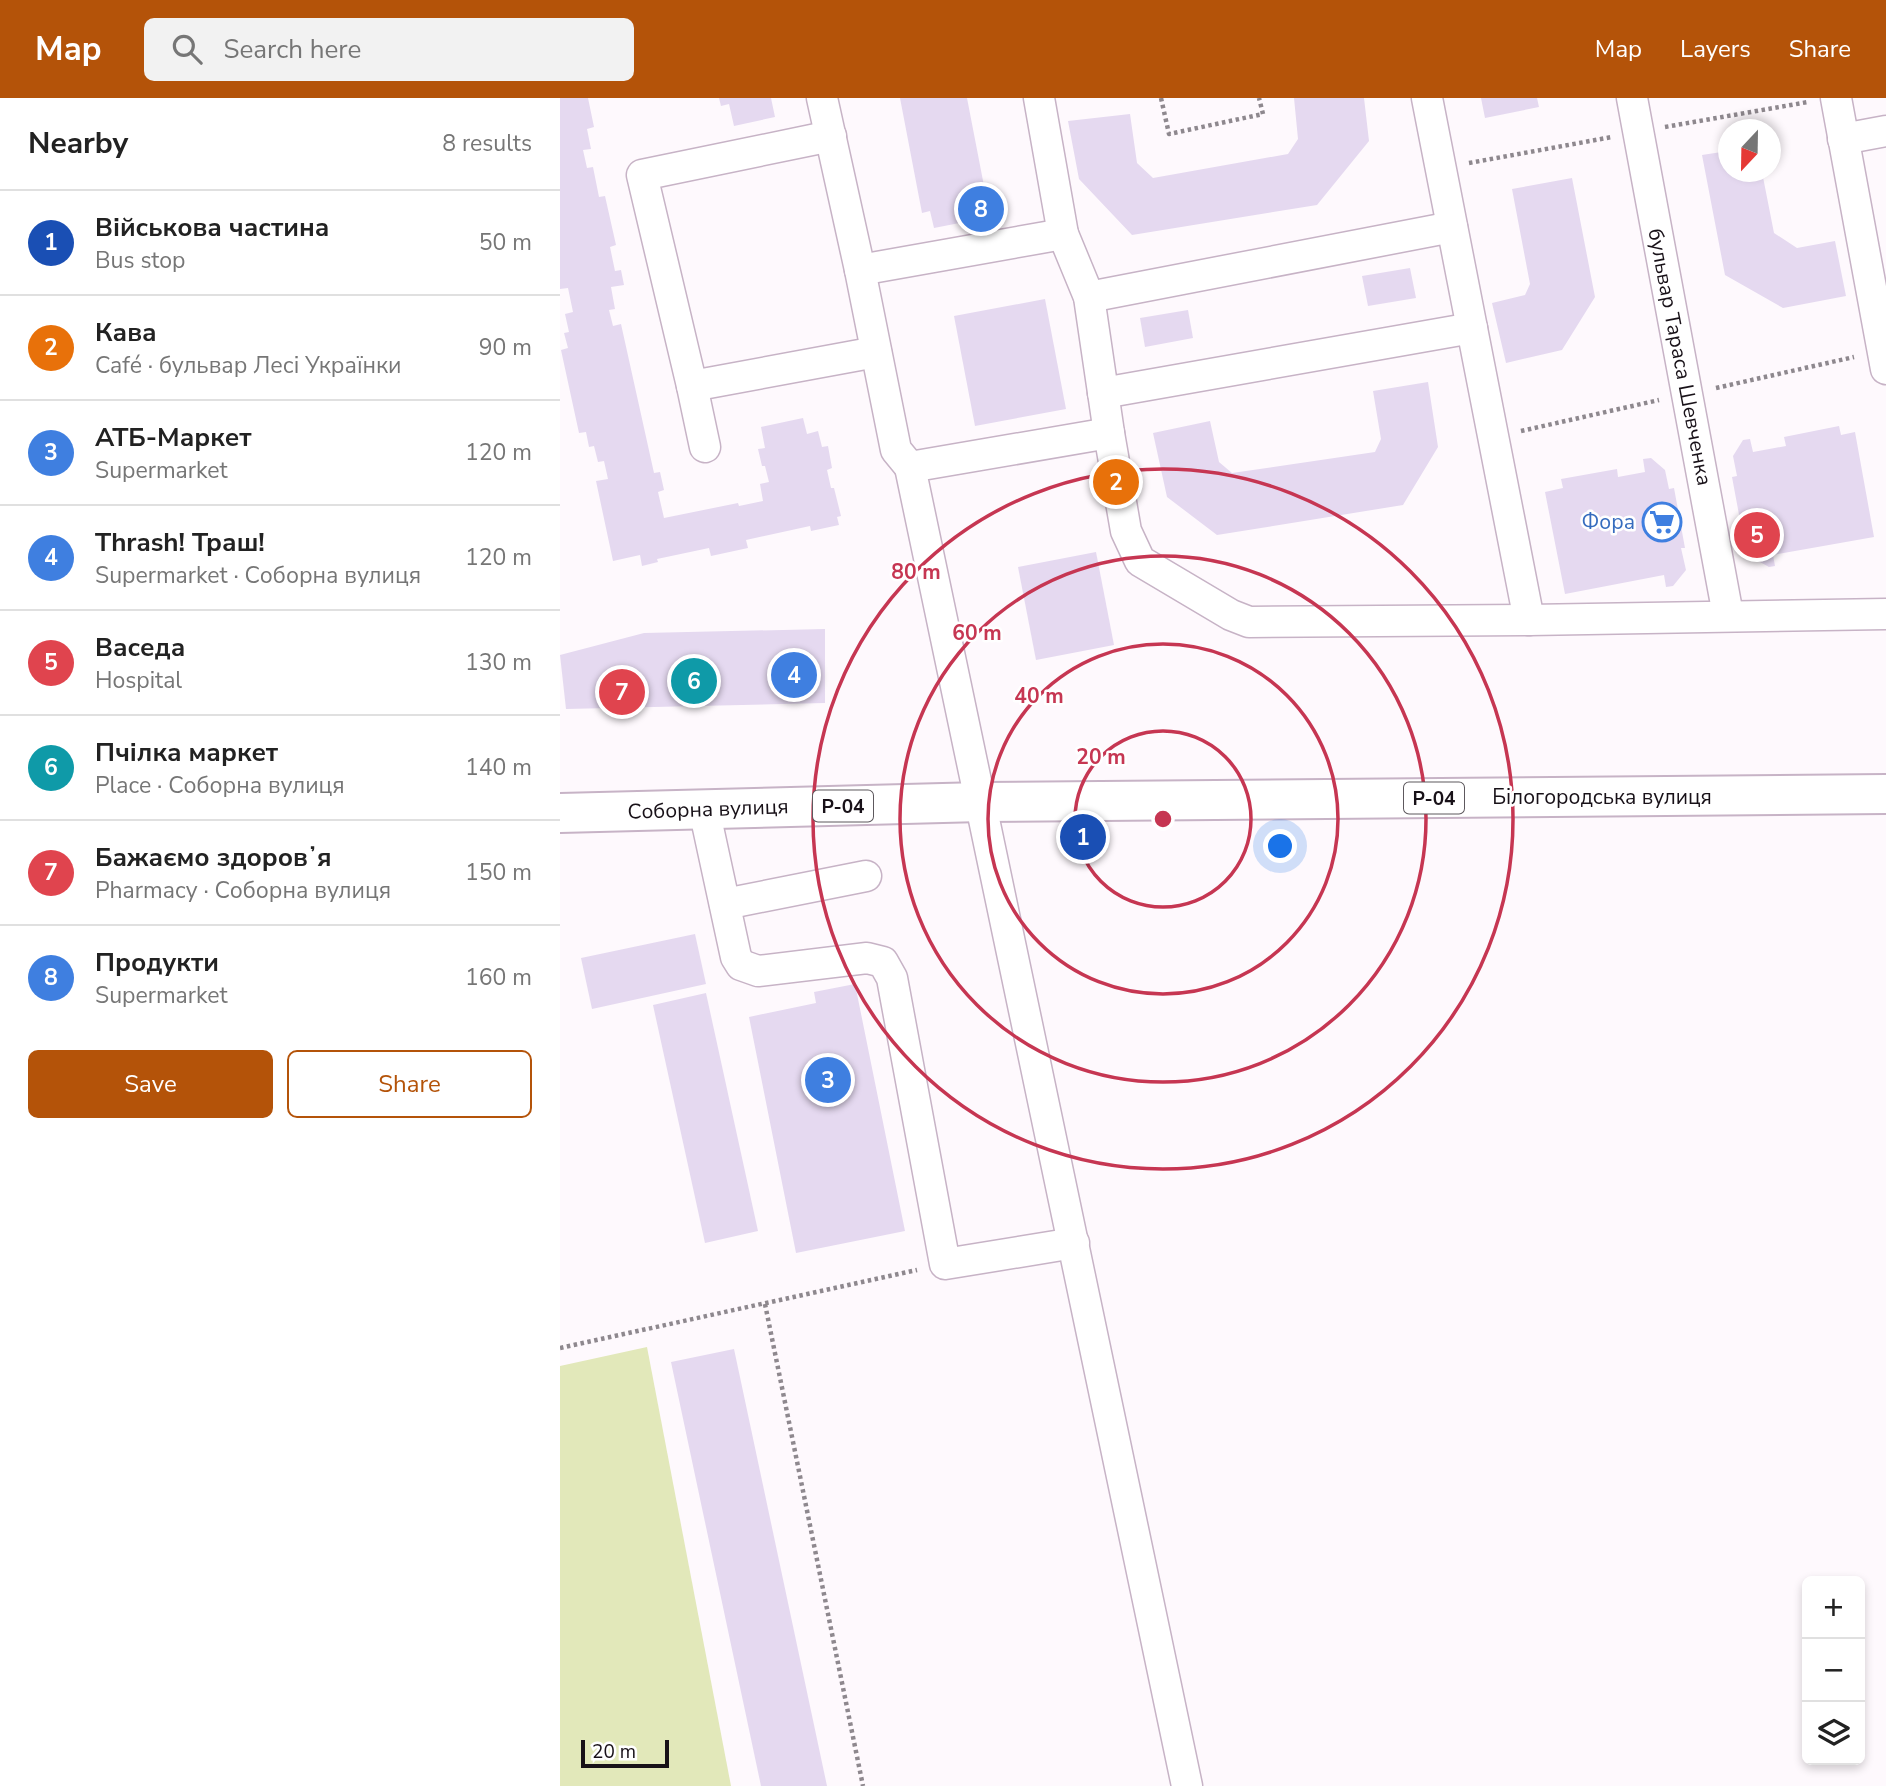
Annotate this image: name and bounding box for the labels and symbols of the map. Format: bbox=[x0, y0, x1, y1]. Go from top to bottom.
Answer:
north arrow bbox=[1718, 119, 1781, 182]
pin: 8 bbox=[958, 183, 1004, 235]
street label: бульвар Тараса Шевченка bbox=[1641, 226, 1719, 488]
pin: 2 bbox=[1093, 456, 1139, 508]
supermarket icon: Фора bbox=[1641, 501, 1683, 543]
place label: Фора bbox=[1582, 508, 1635, 536]
pin: 5 bbox=[1734, 509, 1780, 561]
text: 80 m bbox=[891, 558, 941, 586]
text: 60 m bbox=[952, 619, 1002, 647]
pin: 4 bbox=[771, 649, 817, 701]
pin: 6 bbox=[671, 655, 717, 707]
pin: 7 bbox=[599, 666, 645, 718]
text: 40 m bbox=[1014, 682, 1064, 710]
text: 20 m bbox=[1076, 743, 1126, 771]
road number: Р-04 bbox=[1404, 782, 1464, 814]
street label: Білогородська вулиця bbox=[1492, 783, 1712, 811]
road number: Р-04 bbox=[813, 790, 873, 821]
street label: Соборна вулиця bbox=[627, 792, 789, 826]
centre of rings bbox=[1151, 807, 1175, 831]
pin: 1 bbox=[1060, 811, 1106, 863]
your location bbox=[1263, 829, 1297, 863]
pin: 3 bbox=[805, 1054, 851, 1106]
scale bar bbox=[581, 1737, 668, 1769]

